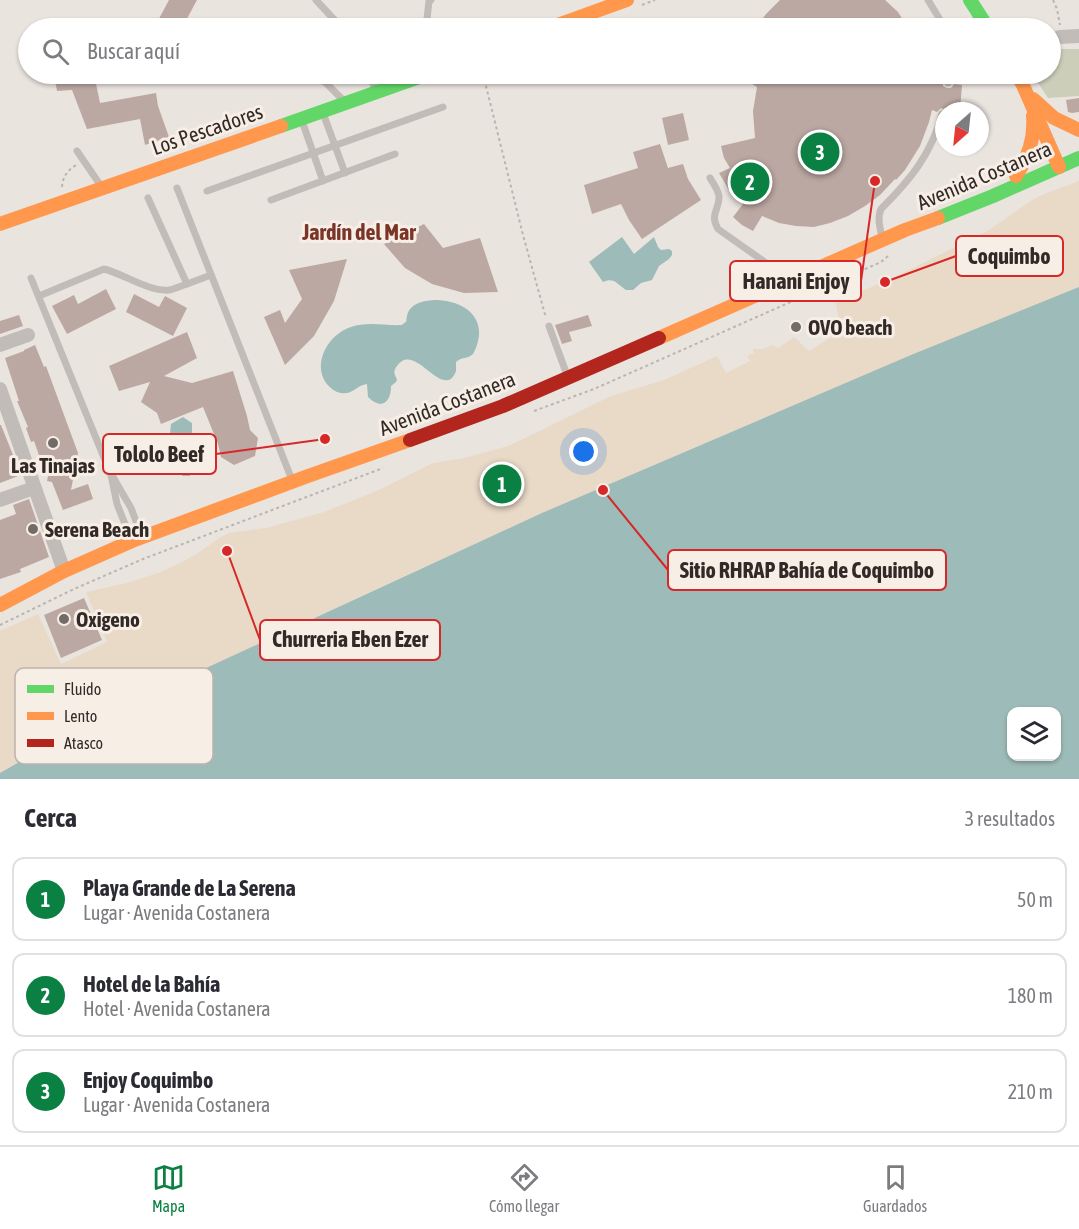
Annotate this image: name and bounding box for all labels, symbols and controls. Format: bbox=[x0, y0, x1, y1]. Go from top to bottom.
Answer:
search box bbox=[18, 18, 1061, 84]
icon: search bbox=[39, 35, 72, 68]
text: Buscar aquí bbox=[87, 38, 180, 64]
street label: Los Pescadores bbox=[148, 99, 266, 159]
north arrow bbox=[935, 102, 989, 156]
pin: 3 bbox=[800, 130, 840, 174]
street label: Avenida Costanera bbox=[913, 136, 1055, 214]
pin: 2 bbox=[730, 160, 770, 204]
district label: Jardín del Mar bbox=[301, 219, 416, 245]
callout: Coquimbo bbox=[956, 236, 1063, 276]
text: Coquimbo bbox=[968, 243, 1050, 269]
callout: Hanani Enjoy bbox=[730, 261, 861, 301]
text: Hanani Enjoy bbox=[743, 268, 849, 294]
place label: OVO beach bbox=[808, 315, 892, 339]
marker: OVO beach bbox=[789, 320, 803, 334]
street label: Avenida Costanera bbox=[376, 366, 518, 440]
callout: Tololo Beef bbox=[103, 434, 216, 474]
marker: Las Tinajas bbox=[46, 436, 60, 450]
your location bbox=[569, 437, 598, 466]
text: Tololo Beef bbox=[114, 441, 205, 467]
place label: Las Tinajas bbox=[11, 453, 95, 477]
pin: 1 bbox=[482, 462, 522, 506]
place label: Serena Beach bbox=[45, 517, 149, 541]
marker: Serena Beach bbox=[26, 522, 40, 536]
callout: Sitio RHRAP Bahía de Coquimbo bbox=[668, 550, 946, 590]
text: Sitio RHRAP Bahía de Coquimbo bbox=[680, 557, 934, 583]
place label: Oxigeno bbox=[76, 607, 140, 631]
marker: Oxigeno bbox=[57, 612, 71, 626]
callout: Churreria Eben Ezer bbox=[260, 620, 440, 660]
text: Churreria Eben Ezer bbox=[272, 626, 428, 652]
legend bbox=[15, 668, 213, 764]
text: Fluido bbox=[64, 680, 101, 698]
text: Lento bbox=[64, 707, 97, 725]
map controls bbox=[1007, 707, 1061, 761]
button: layers bbox=[1007, 707, 1061, 761]
text: Atasco bbox=[64, 734, 103, 752]
text: Cerca bbox=[24, 803, 77, 833]
text: 3 resultados bbox=[965, 807, 1055, 830]
text: Playa Grande de La Serena bbox=[83, 875, 296, 901]
text: 1 bbox=[41, 888, 50, 911]
text: 50 m bbox=[1017, 888, 1053, 911]
text: Lugar · Avenida Costanera bbox=[83, 901, 270, 924]
text: Hotel de la Bahía bbox=[83, 971, 220, 997]
text: 2 bbox=[41, 984, 50, 1007]
text: 180 m bbox=[1008, 984, 1053, 1007]
text: Hotel · Avenida Costanera bbox=[83, 997, 271, 1020]
text: Enjoy Coquimbo bbox=[83, 1067, 213, 1093]
text: 3 bbox=[41, 1080, 50, 1103]
text: 210 m bbox=[1008, 1080, 1053, 1103]
text: Lugar · Avenida Costanera bbox=[83, 1093, 270, 1116]
tab: Mapa bbox=[152, 1161, 185, 1215]
tab: Cómo llegar bbox=[489, 1161, 559, 1215]
tab: Guardados bbox=[863, 1161, 927, 1215]

